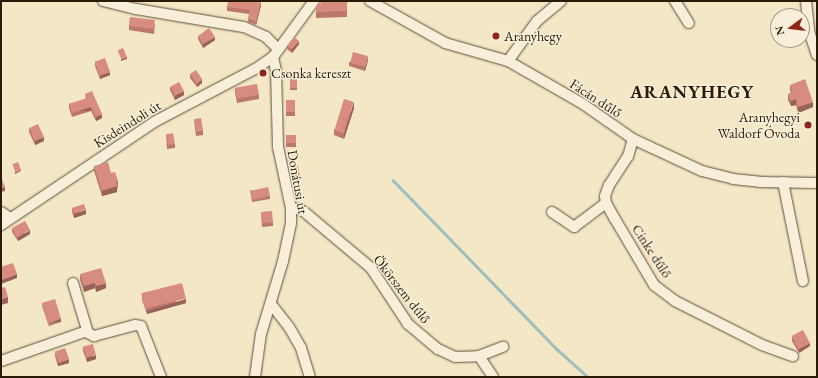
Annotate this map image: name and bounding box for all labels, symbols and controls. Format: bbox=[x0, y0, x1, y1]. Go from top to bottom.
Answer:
north arrow bbox=[770, 8, 810, 48]
text: N bbox=[771, 25, 787, 37]
place label: Aranyhegy bbox=[504, 28, 562, 44]
marker: Aranyhegy bbox=[491, 31, 501, 41]
place label: Csonka kereszt bbox=[271, 65, 351, 81]
marker: Csonka kereszt bbox=[258, 68, 268, 78]
street label: Fácán dűlő bbox=[567, 75, 625, 121]
district label: ARANYHEGY bbox=[630, 81, 754, 103]
street label: Kisdeindoli út bbox=[90, 97, 164, 151]
place label: Aranyhegyi Waldorf Óvoda bbox=[718, 109, 800, 142]
marker: Aranyhegyi Waldorf Óvoda bbox=[803, 120, 813, 130]
street label: Donátusi út bbox=[284, 149, 312, 215]
street label: Cinke dűlő bbox=[629, 221, 675, 281]
street label: Ökörszem dűlő bbox=[370, 251, 434, 327]

